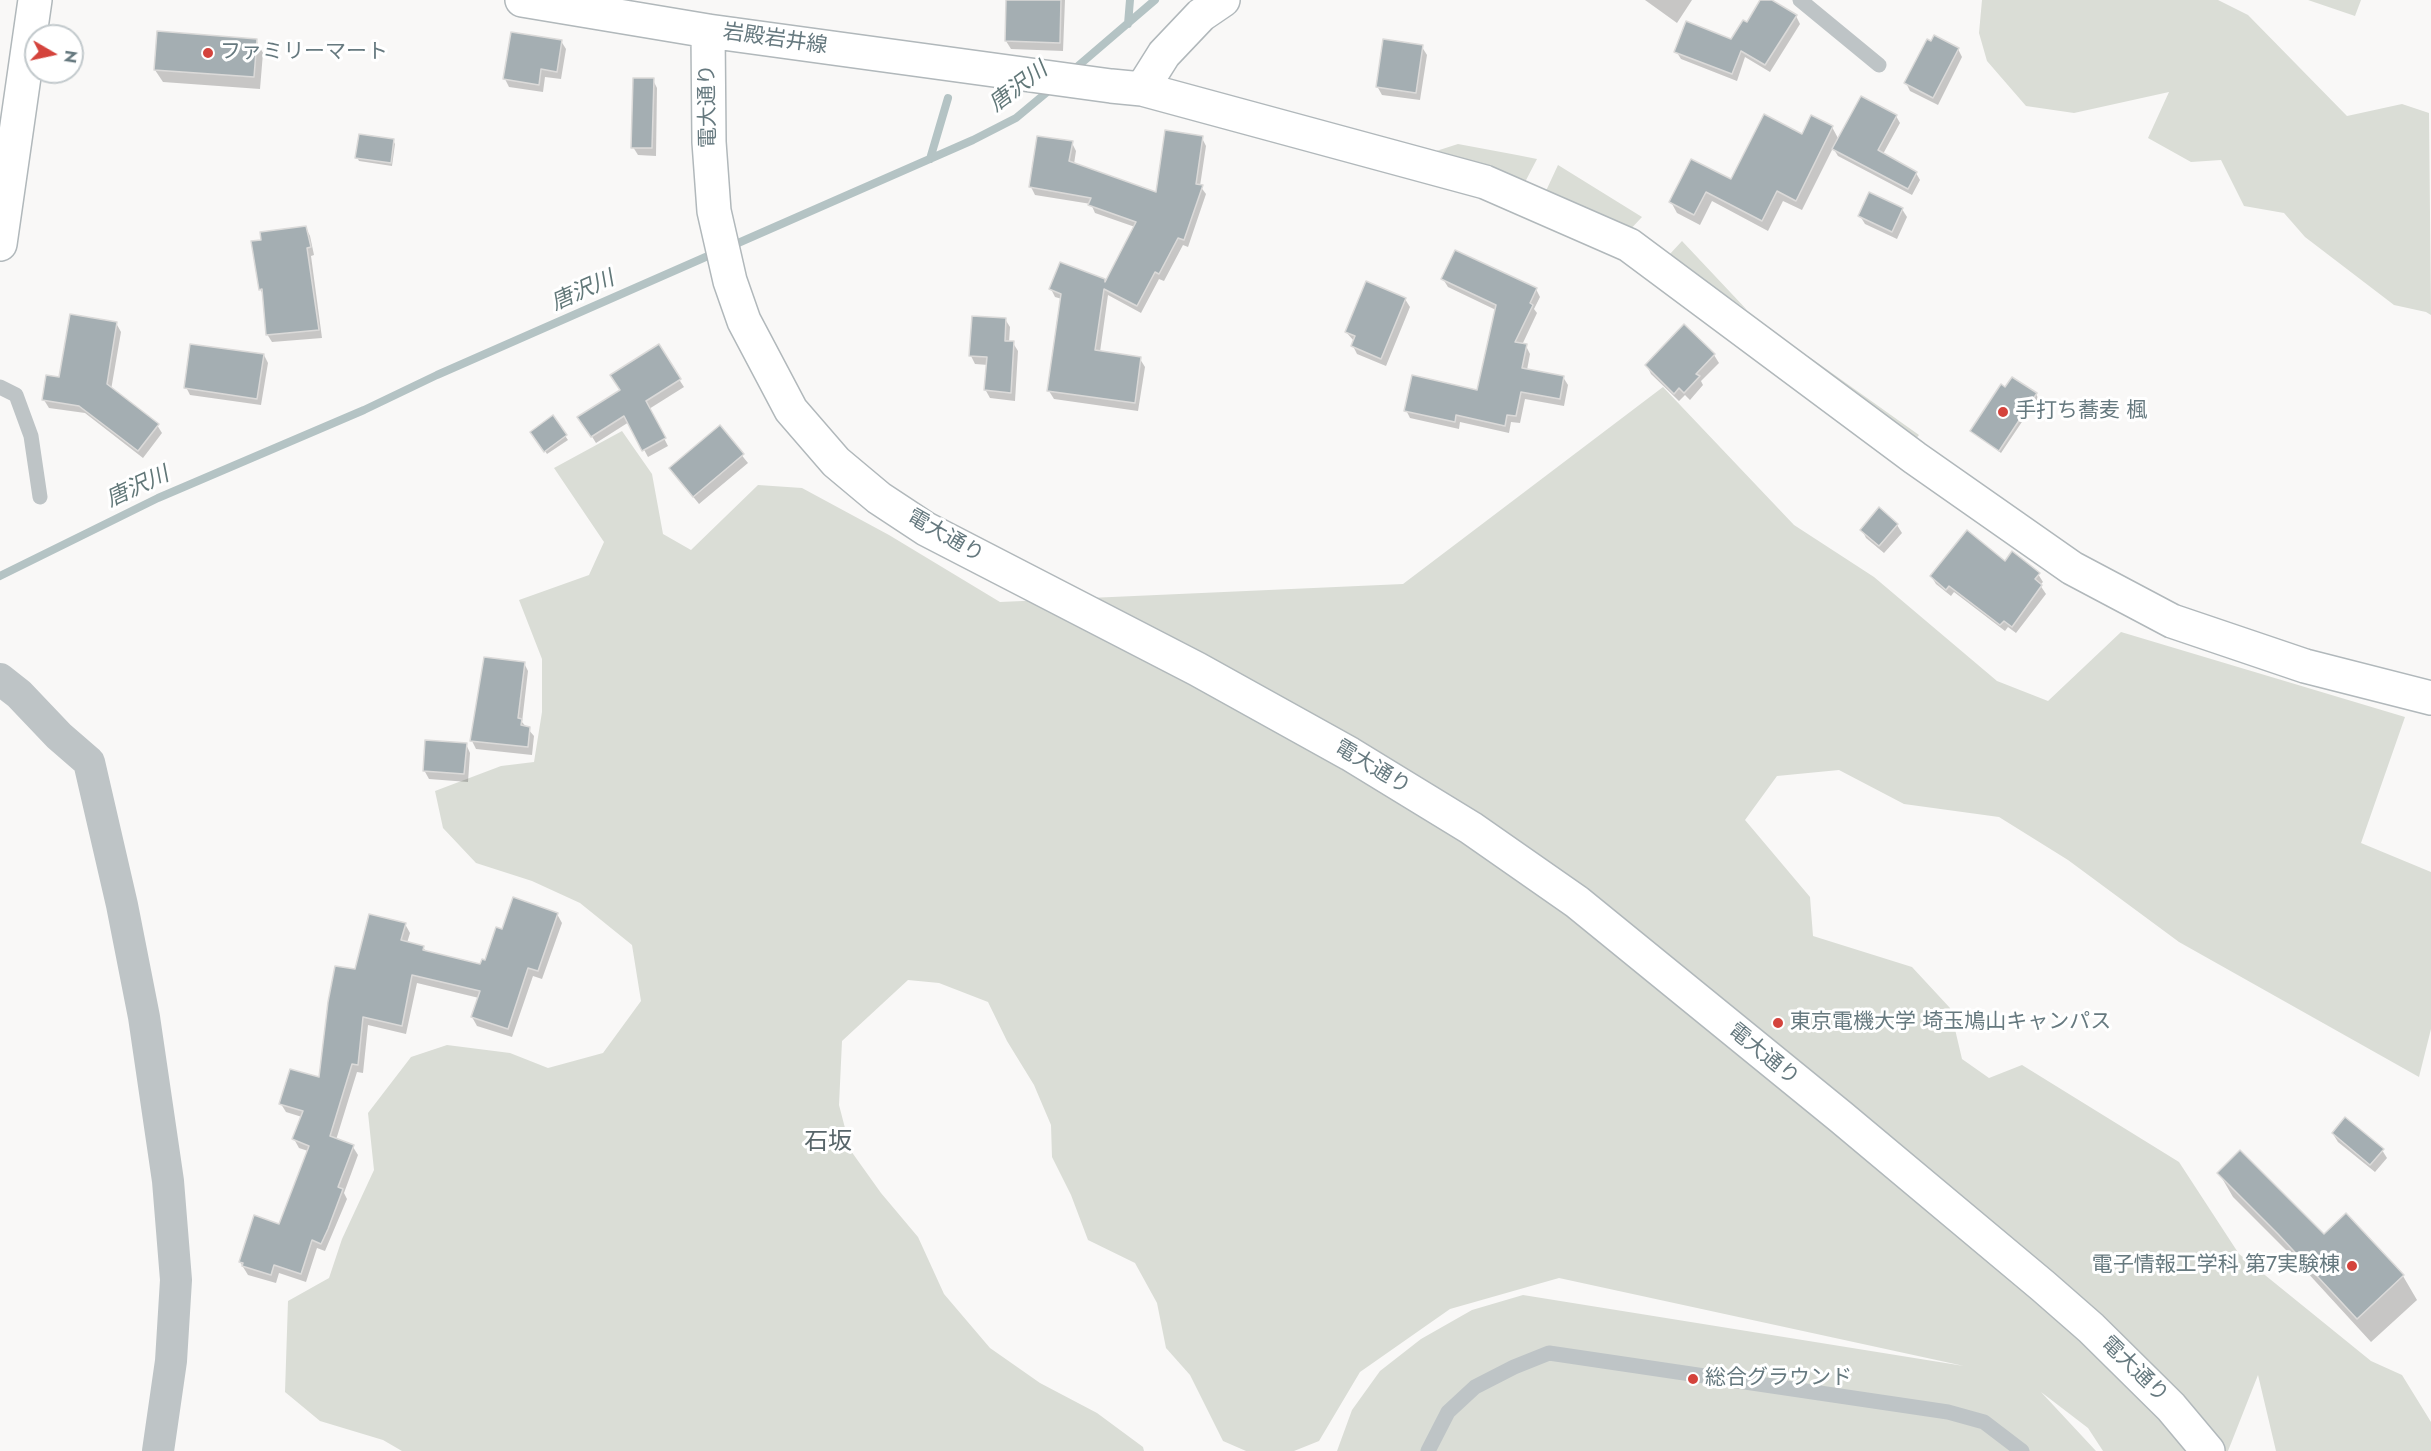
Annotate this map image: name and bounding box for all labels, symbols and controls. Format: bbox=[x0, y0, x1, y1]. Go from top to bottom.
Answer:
street label: 岩殿岩井線 bbox=[721, 20, 829, 60]
north arrow bbox=[24, 24, 84, 84]
place label: ファミリーマート bbox=[220, 40, 388, 66]
marker: ファミリーマート bbox=[201, 46, 215, 60]
text: N bbox=[58, 49, 83, 65]
water label: 唐沢川 bbox=[985, 58, 1053, 118]
street label: 電大通り bbox=[696, 64, 722, 148]
water label: 唐沢川 bbox=[547, 267, 619, 317]
place label: 手打ち蕎麦 楓 bbox=[2015, 399, 2147, 425]
marker: 手打ち蕎麦 楓 bbox=[1996, 405, 2010, 419]
water label: 唐沢川 bbox=[103, 462, 173, 514]
street label: 電大通り bbox=[902, 505, 988, 569]
street label: 電大通り bbox=[1330, 736, 1414, 800]
place label: 東京電機大学 埼玉鳩山キャンパス bbox=[1790, 1010, 2111, 1036]
marker: 東京電機大学 埼玉鳩山キャンパス bbox=[1771, 1016, 1785, 1030]
street label: 電大通り bbox=[1722, 1019, 1804, 1091]
district label: 石坂 bbox=[804, 1129, 852, 1157]
place label: 電子情報工学科 第7実験棟 bbox=[2092, 1253, 2340, 1279]
marker: 電子情報工学科 第7実験棟 bbox=[2345, 1259, 2359, 1273]
street label: 電大通り bbox=[2095, 1332, 2173, 1408]
place label: 総合グラウンド bbox=[1705, 1366, 1852, 1392]
marker: 総合グラウンド bbox=[1686, 1372, 1700, 1386]

